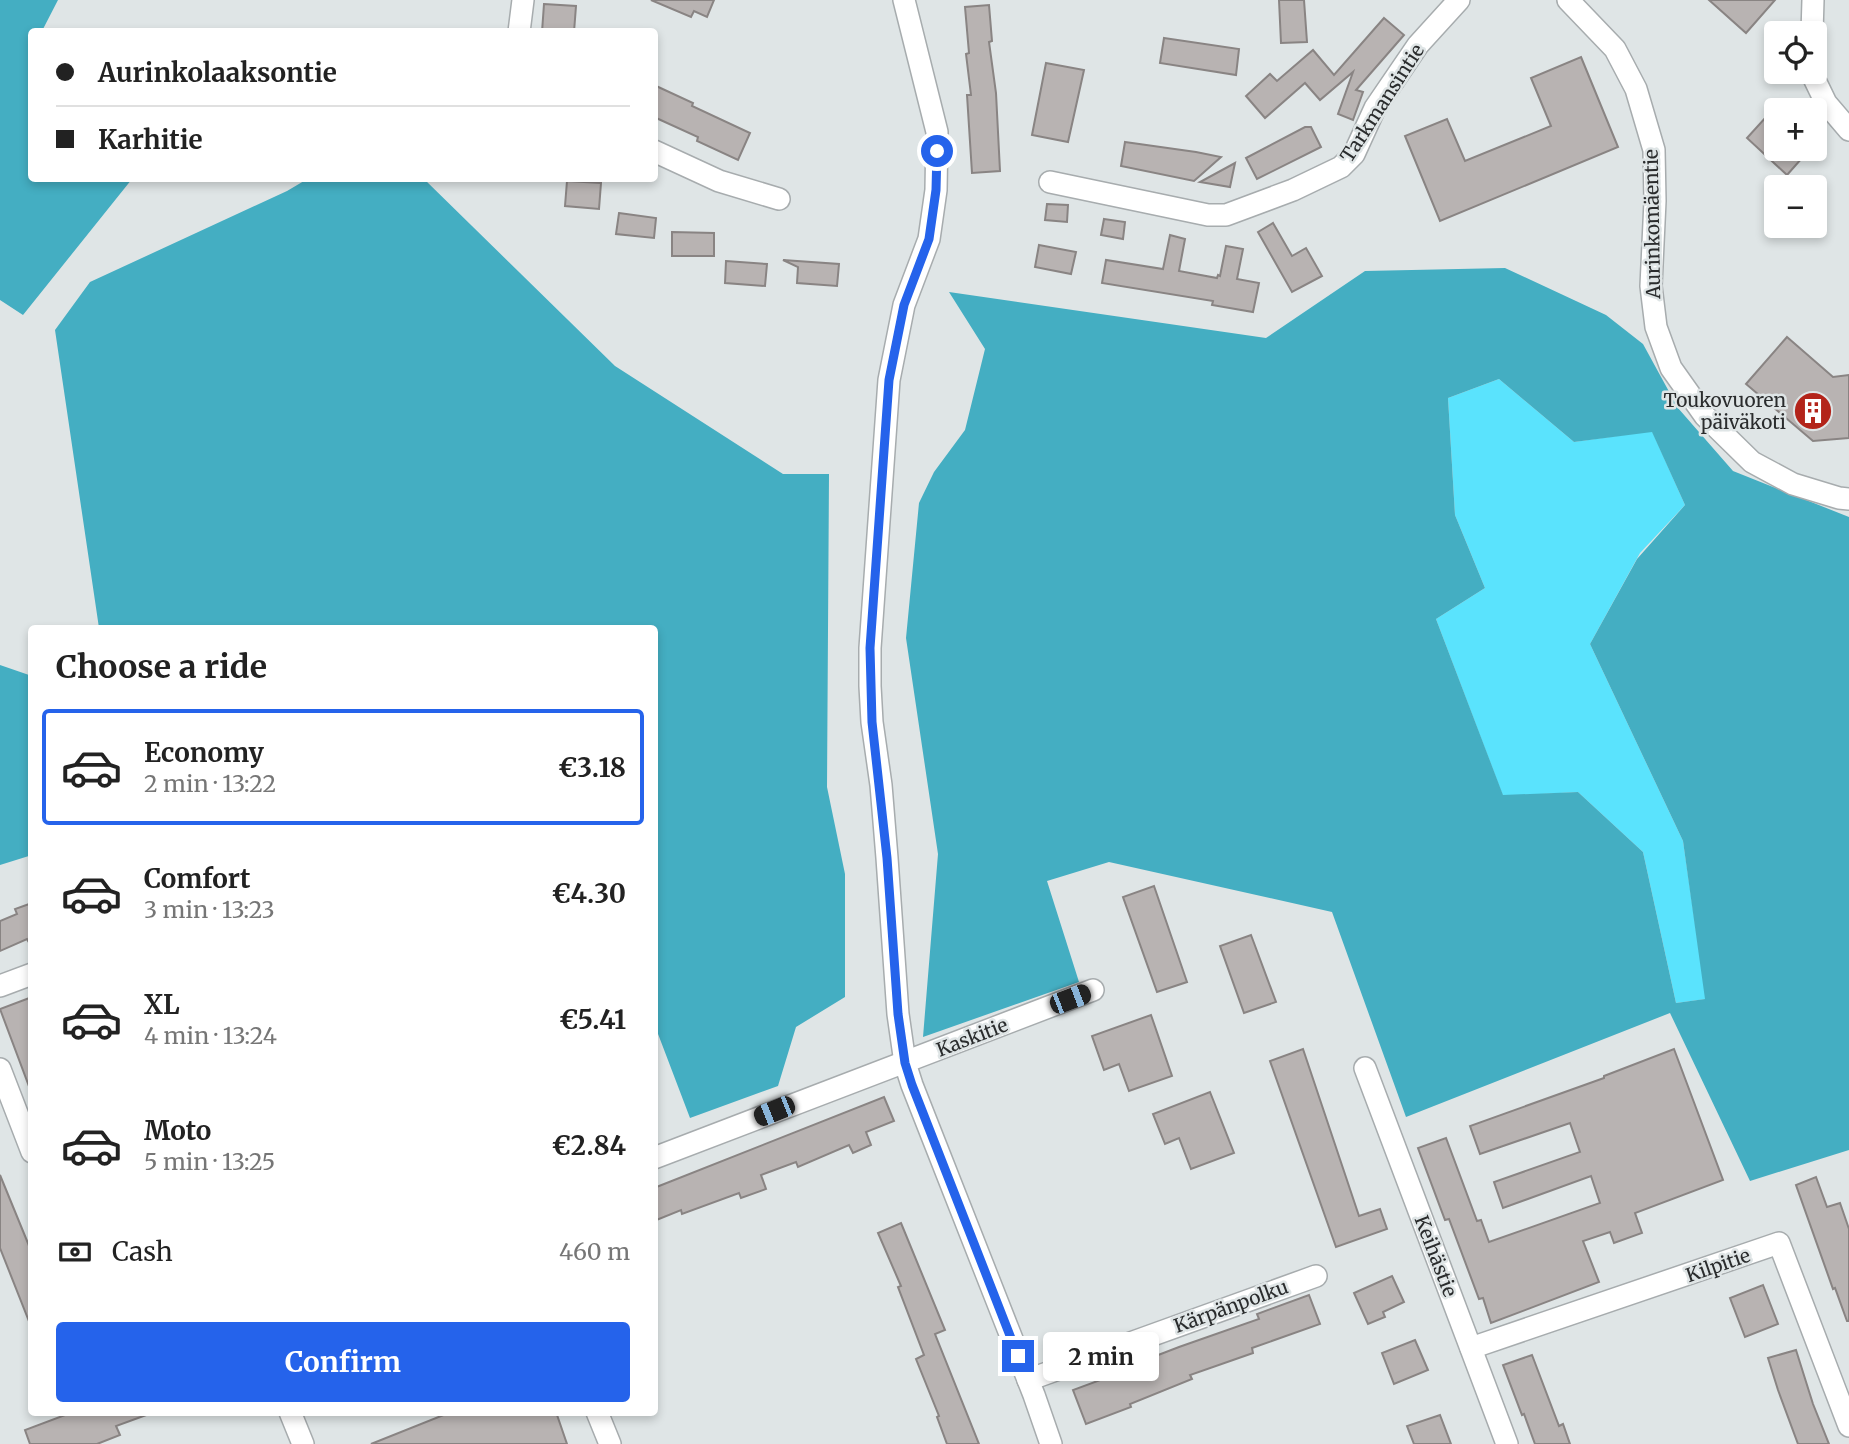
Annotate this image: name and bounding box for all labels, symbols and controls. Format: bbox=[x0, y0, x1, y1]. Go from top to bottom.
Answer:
map controls bbox=[1764, 21, 1827, 238]
button: locate bbox=[1764, 21, 1827, 84]
street label: Tarkmansintie bbox=[1335, 39, 1429, 167]
text: Aurinkolaaksontie bbox=[98, 56, 337, 89]
button: + bbox=[1764, 98, 1827, 161]
text: Karhitie bbox=[98, 123, 203, 156]
route start bbox=[921, 135, 953, 167]
street label: Aurinkomäentie bbox=[1639, 149, 1665, 300]
button: − bbox=[1764, 175, 1827, 238]
place label: Toukovuoren päiväkoti bbox=[1664, 388, 1786, 434]
building icon: Toukovuoren päiväkoti bbox=[1792, 390, 1834, 432]
text: Choose a ride bbox=[56, 647, 267, 687]
icon: car bbox=[60, 736, 123, 799]
text: Economy bbox=[144, 736, 264, 769]
text: €3.18 bbox=[558, 751, 626, 784]
text: 2 min · 13:22 bbox=[144, 769, 276, 798]
icon: car bbox=[60, 862, 123, 925]
text: Comfort bbox=[144, 862, 250, 895]
text: €4.30 bbox=[552, 877, 626, 910]
text: 3 min · 13:23 bbox=[144, 895, 275, 924]
car bbox=[1047, 982, 1094, 1016]
icon: car bbox=[60, 988, 123, 1051]
text: XL bbox=[144, 988, 180, 1021]
text: €5.41 bbox=[559, 1003, 626, 1036]
street label: Kaskitie bbox=[933, 1012, 1011, 1062]
text: 4 min · 13:24 bbox=[144, 1021, 277, 1050]
car bbox=[751, 1093, 798, 1129]
icon: car bbox=[60, 1114, 123, 1177]
text: Moto bbox=[144, 1114, 211, 1147]
text: €2.84 bbox=[551, 1129, 626, 1162]
text: 5 min · 13:25 bbox=[144, 1147, 275, 1176]
street label: Keihästie bbox=[1410, 1212, 1462, 1300]
icon: cash bbox=[56, 1233, 94, 1271]
text: Cash bbox=[112, 1235, 173, 1268]
text: 460 m bbox=[559, 1237, 630, 1266]
street label: Kilpitie bbox=[1683, 1243, 1753, 1287]
street label: Kärpänpolku bbox=[1171, 1274, 1291, 1338]
button: Confirm bbox=[56, 1322, 630, 1402]
callout: 2 min bbox=[1042, 1332, 1158, 1380]
route end bbox=[1002, 1340, 1034, 1372]
text: 2 min bbox=[1068, 1342, 1134, 1371]

